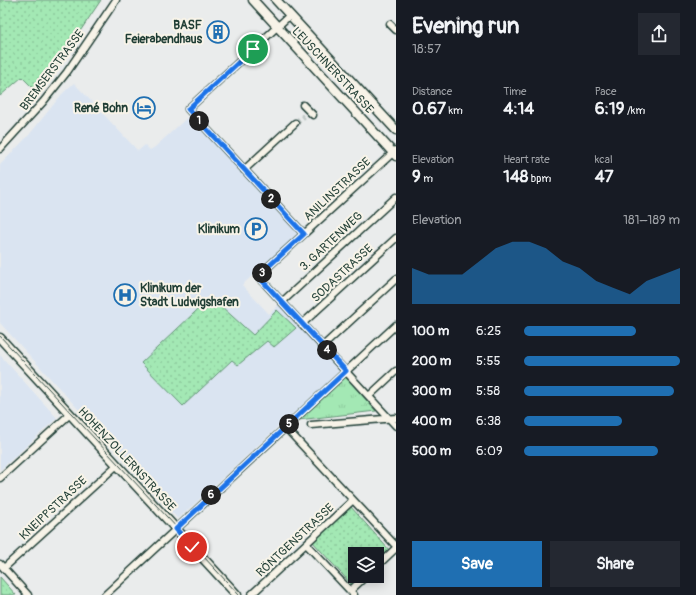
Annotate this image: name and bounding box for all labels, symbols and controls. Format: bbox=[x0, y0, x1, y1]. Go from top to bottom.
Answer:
text: Evening run bbox=[412, 12, 520, 40]
button: share bbox=[638, 13, 680, 55]
place label: BASF Feierabendhaus bbox=[125, 18, 203, 47]
building icon: BASF Feierabendhaus bbox=[205, 19, 231, 45]
street label: LEUSCHNERSTRASSE bbox=[289, 24, 377, 117]
street label: BREMSERSTRASSE bbox=[17, 27, 88, 114]
pin bbox=[236, 32, 270, 66]
icon: arrive bbox=[242, 38, 264, 60]
text: 18:57 bbox=[412, 41, 441, 57]
text: Distance bbox=[412, 85, 452, 98]
text: Time bbox=[503, 85, 526, 98]
text: Pace bbox=[595, 85, 616, 98]
hotel icon: René Bohn bbox=[131, 95, 157, 121]
text: 0.67 bbox=[412, 98, 446, 119]
text: 4:14 bbox=[503, 98, 534, 119]
text: 6:19 bbox=[595, 98, 625, 119]
place label: René Bohn bbox=[74, 101, 128, 116]
text: km bbox=[446, 104, 463, 117]
text: /km bbox=[625, 104, 645, 117]
pin: 1 bbox=[189, 111, 209, 131]
text: 1 bbox=[197, 114, 201, 127]
text: Elevation bbox=[412, 153, 454, 166]
text: Heart rate bbox=[503, 153, 550, 166]
text: kcal bbox=[595, 153, 613, 166]
street label: ANILINSTRASSE bbox=[301, 154, 374, 224]
text: 9 bbox=[412, 166, 421, 187]
text: 148 bbox=[503, 166, 528, 187]
text: 47 bbox=[595, 166, 614, 187]
text: m bbox=[421, 172, 433, 185]
text: bpm bbox=[528, 172, 551, 185]
pin: 2 bbox=[261, 189, 281, 209]
text: 2 bbox=[268, 192, 274, 205]
street label: 3. GARTENWEG bbox=[297, 208, 366, 274]
text: Elevation bbox=[412, 212, 462, 228]
text: 181–189 m bbox=[623, 212, 680, 228]
parking icon: Klinikum bbox=[243, 216, 269, 242]
place label: Klinikum bbox=[198, 222, 240, 237]
street label: SODASTRASSE bbox=[308, 241, 376, 306]
pin: 3 bbox=[252, 263, 272, 283]
text: 3 bbox=[259, 266, 265, 279]
place label: Klinikum der Stadt Ludwigshafen bbox=[140, 281, 239, 310]
hospital icon: Klinikum der Stadt Ludwigshafen bbox=[112, 282, 138, 308]
text: 100 m bbox=[412, 323, 449, 339]
text: 6:25 bbox=[476, 323, 501, 339]
pin: 4 bbox=[317, 340, 337, 360]
text: 4 bbox=[324, 343, 330, 356]
text: 200 m bbox=[412, 353, 451, 369]
text: 5:55 bbox=[476, 353, 501, 369]
text: 300 m bbox=[412, 383, 451, 399]
text: 5:58 bbox=[476, 383, 500, 399]
street label: HOHENZOLLERNSTRASSE bbox=[75, 404, 179, 514]
text: 400 m bbox=[412, 413, 452, 429]
text: 6:38 bbox=[476, 413, 501, 429]
pin: 5 bbox=[279, 414, 299, 434]
text: 5 bbox=[286, 417, 292, 430]
text: 500 m bbox=[412, 443, 451, 459]
text: 6:09 bbox=[476, 443, 503, 459]
street label: KNEIPPSTRASSE bbox=[16, 473, 90, 543]
pin: 6 bbox=[201, 485, 221, 505]
text: 6 bbox=[208, 488, 214, 501]
street label: RÖNTGENSTRASSE bbox=[253, 500, 337, 580]
pin bbox=[175, 530, 209, 564]
icon: check bbox=[181, 536, 203, 558]
button: Save bbox=[412, 541, 542, 587]
button: Share bbox=[550, 541, 680, 587]
map controls bbox=[348, 547, 384, 583]
button: layers bbox=[348, 547, 384, 583]

